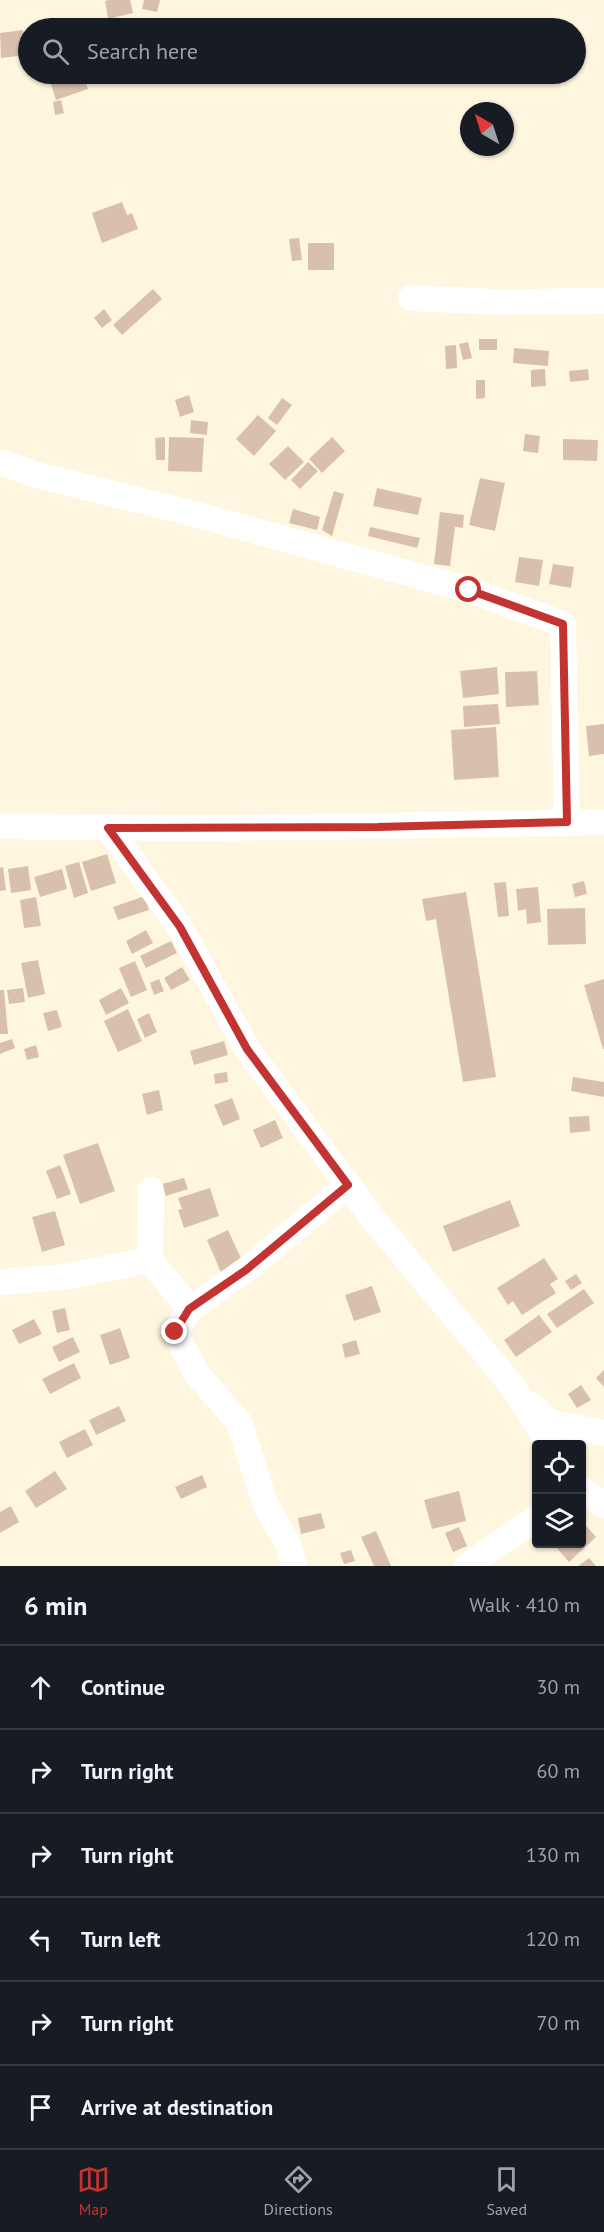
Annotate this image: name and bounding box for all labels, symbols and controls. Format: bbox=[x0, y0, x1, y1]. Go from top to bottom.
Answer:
search box bbox=[18, 18, 586, 84]
icon: search bbox=[39, 35, 72, 68]
text: Search here bbox=[87, 37, 198, 65]
north arrow bbox=[460, 102, 514, 156]
route start bbox=[455, 576, 481, 602]
route end bbox=[161, 1318, 187, 1344]
map controls bbox=[532, 1440, 586, 1548]
button: locate bbox=[532, 1440, 586, 1494]
button: layers bbox=[532, 1494, 586, 1548]
text: 6 min bbox=[24, 1589, 87, 1622]
text: Walk · 410 m bbox=[469, 1592, 580, 1618]
icon: ahead bbox=[24, 1671, 57, 1704]
text: Continue bbox=[81, 1673, 165, 1701]
text: 30 m bbox=[537, 1674, 580, 1700]
icon: right bbox=[24, 1755, 57, 1788]
text: Turn right bbox=[81, 1757, 173, 1785]
text: 60 m bbox=[537, 1758, 580, 1784]
icon: right bbox=[24, 1839, 57, 1872]
text: Turn right bbox=[81, 1841, 173, 1869]
text: 130 m bbox=[526, 1842, 580, 1868]
icon: left bbox=[24, 1923, 57, 1956]
text: Turn left bbox=[81, 1925, 161, 1953]
text: 120 m bbox=[526, 1926, 580, 1952]
icon: right bbox=[24, 2007, 57, 2040]
text: Turn right bbox=[81, 2009, 173, 2037]
text: 70 m bbox=[537, 2010, 580, 2036]
icon: arrive bbox=[24, 2091, 57, 2124]
text: Arrive at destination bbox=[81, 2093, 273, 2121]
tab: Map bbox=[77, 2163, 110, 2219]
tab: Directions bbox=[264, 2163, 333, 2219]
tab: Saved bbox=[486, 2163, 527, 2219]

